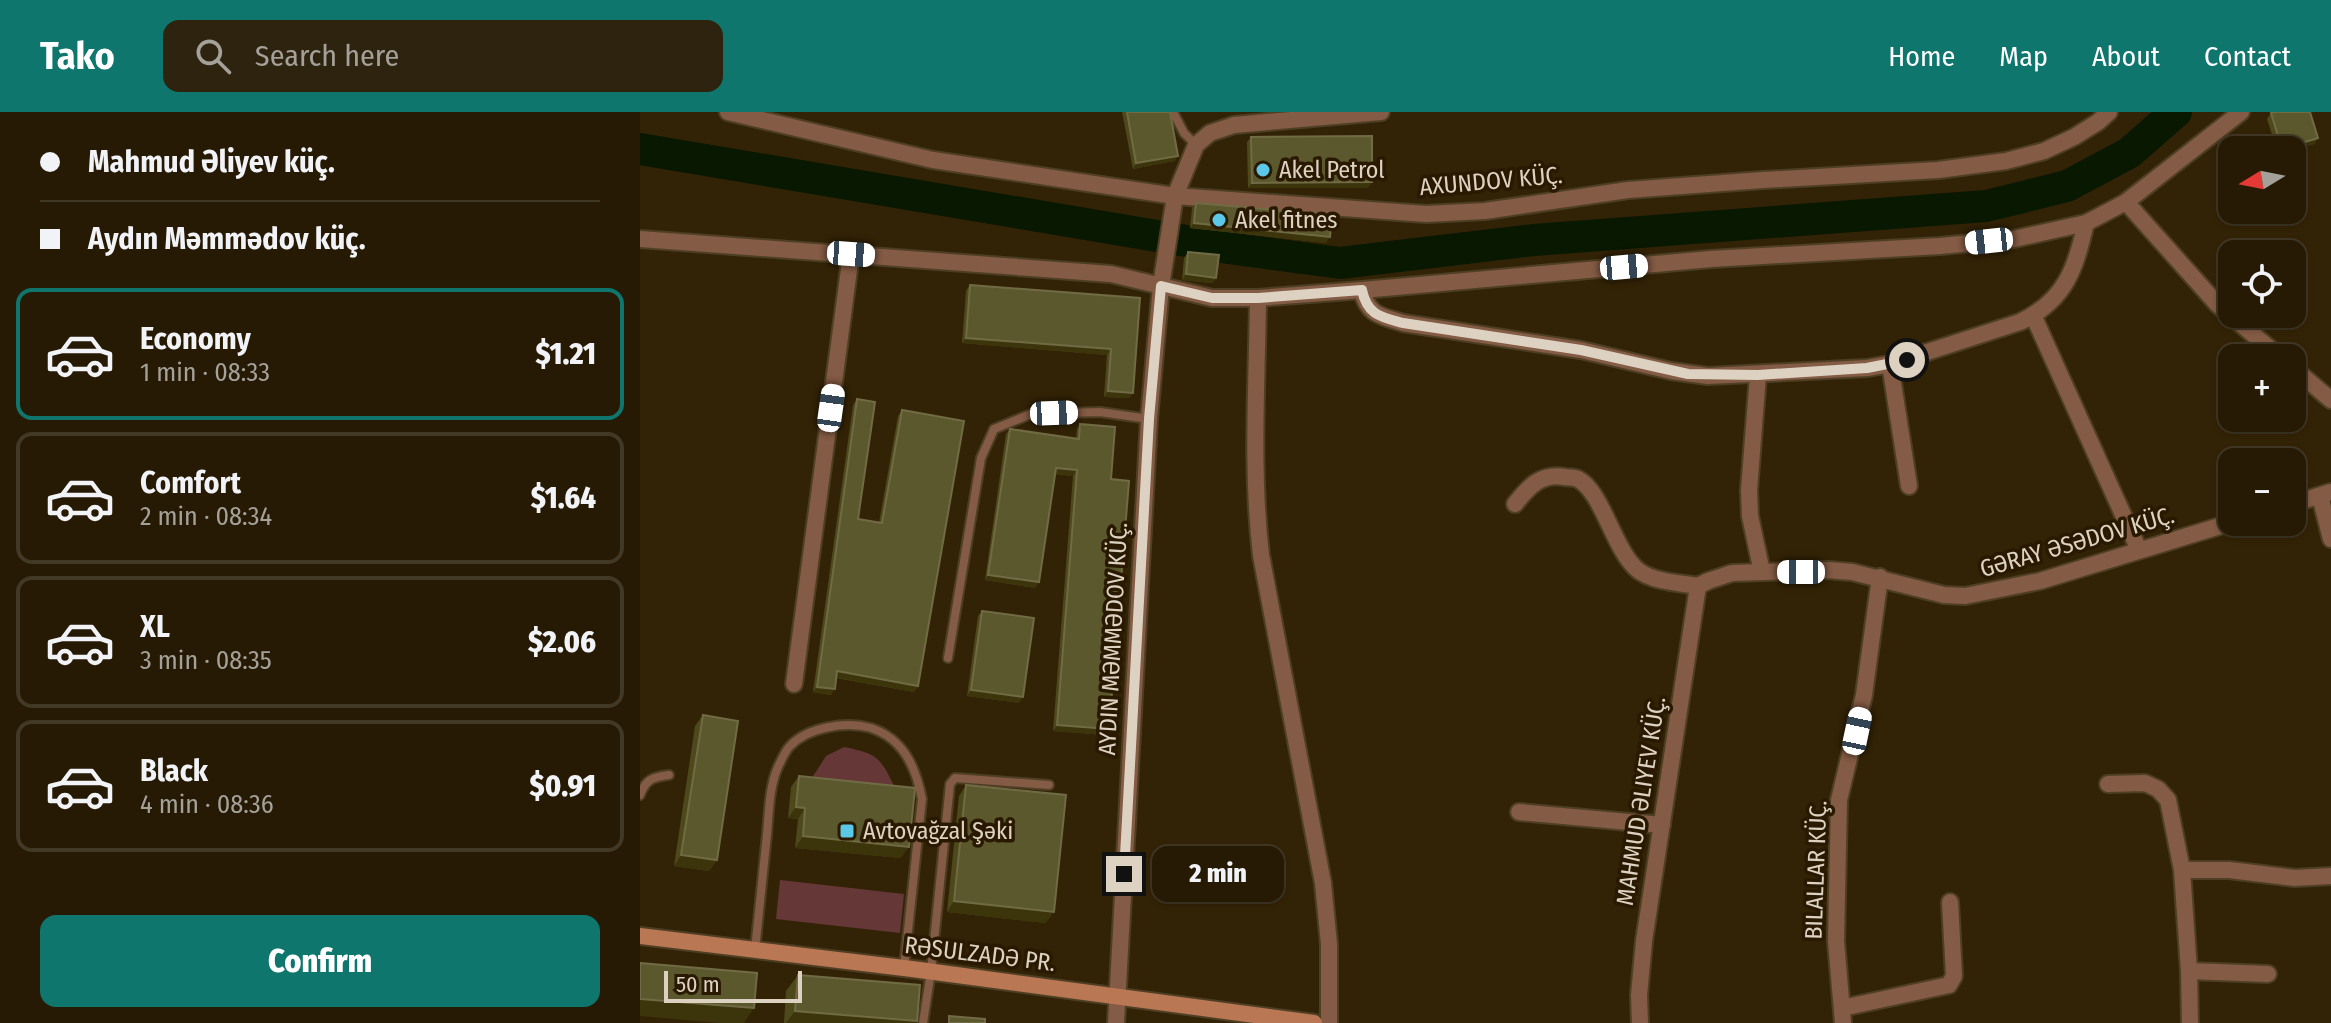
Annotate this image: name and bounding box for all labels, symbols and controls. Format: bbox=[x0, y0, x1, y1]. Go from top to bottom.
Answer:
search box bbox=[163, 20, 723, 92]
text: Tako bbox=[40, 33, 115, 79]
icon: search bbox=[191, 34, 235, 78]
text: Search here bbox=[255, 38, 399, 74]
text: Home bbox=[1888, 40, 1955, 73]
text: Map bbox=[1999, 40, 2048, 73]
text: About bbox=[2092, 40, 2160, 73]
text: Contact bbox=[2204, 40, 2291, 73]
north arrow bbox=[2218, 136, 2306, 224]
map controls bbox=[2218, 136, 2306, 536]
text: Mahmud Əliyev küç. bbox=[88, 144, 335, 180]
place label: Akel Petrol bbox=[1279, 156, 1385, 184]
marker: Akel Petrol bbox=[1254, 161, 1272, 179]
street label: AXUNDOV KÜÇ. bbox=[1418, 161, 1564, 201]
place label: Akel fitnes bbox=[1235, 206, 1338, 234]
marker: Akel fitnes bbox=[1210, 211, 1228, 229]
text: Aydın Məmmədov küç. bbox=[88, 221, 366, 257]
car bbox=[1964, 227, 2014, 255]
car bbox=[826, 240, 876, 268]
button: locate bbox=[2218, 240, 2306, 328]
car bbox=[1599, 253, 1649, 281]
icon: car bbox=[44, 318, 116, 390]
text: Economy bbox=[140, 321, 251, 357]
text: $1.21 bbox=[535, 336, 596, 372]
route start bbox=[1889, 342, 1925, 378]
button: + bbox=[2218, 344, 2306, 432]
text: 1 min · 08:33 bbox=[140, 357, 270, 388]
car bbox=[816, 383, 846, 433]
car bbox=[1030, 400, 1078, 426]
button: − bbox=[2218, 448, 2306, 536]
icon: car bbox=[44, 462, 116, 534]
text: Comfort bbox=[140, 465, 241, 501]
text: $1.64 bbox=[531, 480, 596, 516]
text: 2 min · 08:34 bbox=[140, 501, 272, 532]
street label: GƏRAY ƏSƏDOV KÜÇ. bbox=[1977, 501, 2177, 583]
street label: AYDIN MƏMMƏDOV KÜÇ. bbox=[1093, 522, 1133, 756]
car bbox=[1777, 560, 1825, 584]
icon: car bbox=[44, 606, 116, 678]
text: XL bbox=[140, 609, 170, 645]
text: $2.06 bbox=[528, 624, 596, 660]
text: 3 min · 08:35 bbox=[140, 645, 272, 676]
street label: MAHMUD ƏLIYEV KÜÇ. bbox=[1611, 695, 1671, 907]
car bbox=[1840, 705, 1874, 757]
icon: car bbox=[44, 750, 116, 822]
text: Black bbox=[140, 753, 208, 789]
text: $0.91 bbox=[530, 768, 596, 804]
text: 4 min · 08:36 bbox=[140, 789, 274, 820]
street label: BILALLAR KÜÇ. bbox=[1800, 800, 1832, 940]
place label: Avtovağzal Şəki bbox=[863, 817, 1013, 845]
marker: Avtovağzal Şəki bbox=[838, 822, 856, 840]
callout: 2 min bbox=[1152, 846, 1284, 902]
route end bbox=[1106, 856, 1142, 892]
text: 2 min bbox=[1189, 858, 1247, 889]
button: Confirm bbox=[40, 915, 600, 1007]
street label: RƏSULZADƏ PR. bbox=[903, 931, 1057, 977]
scale bar bbox=[664, 967, 802, 1003]
text: 50 m bbox=[676, 971, 720, 998]

